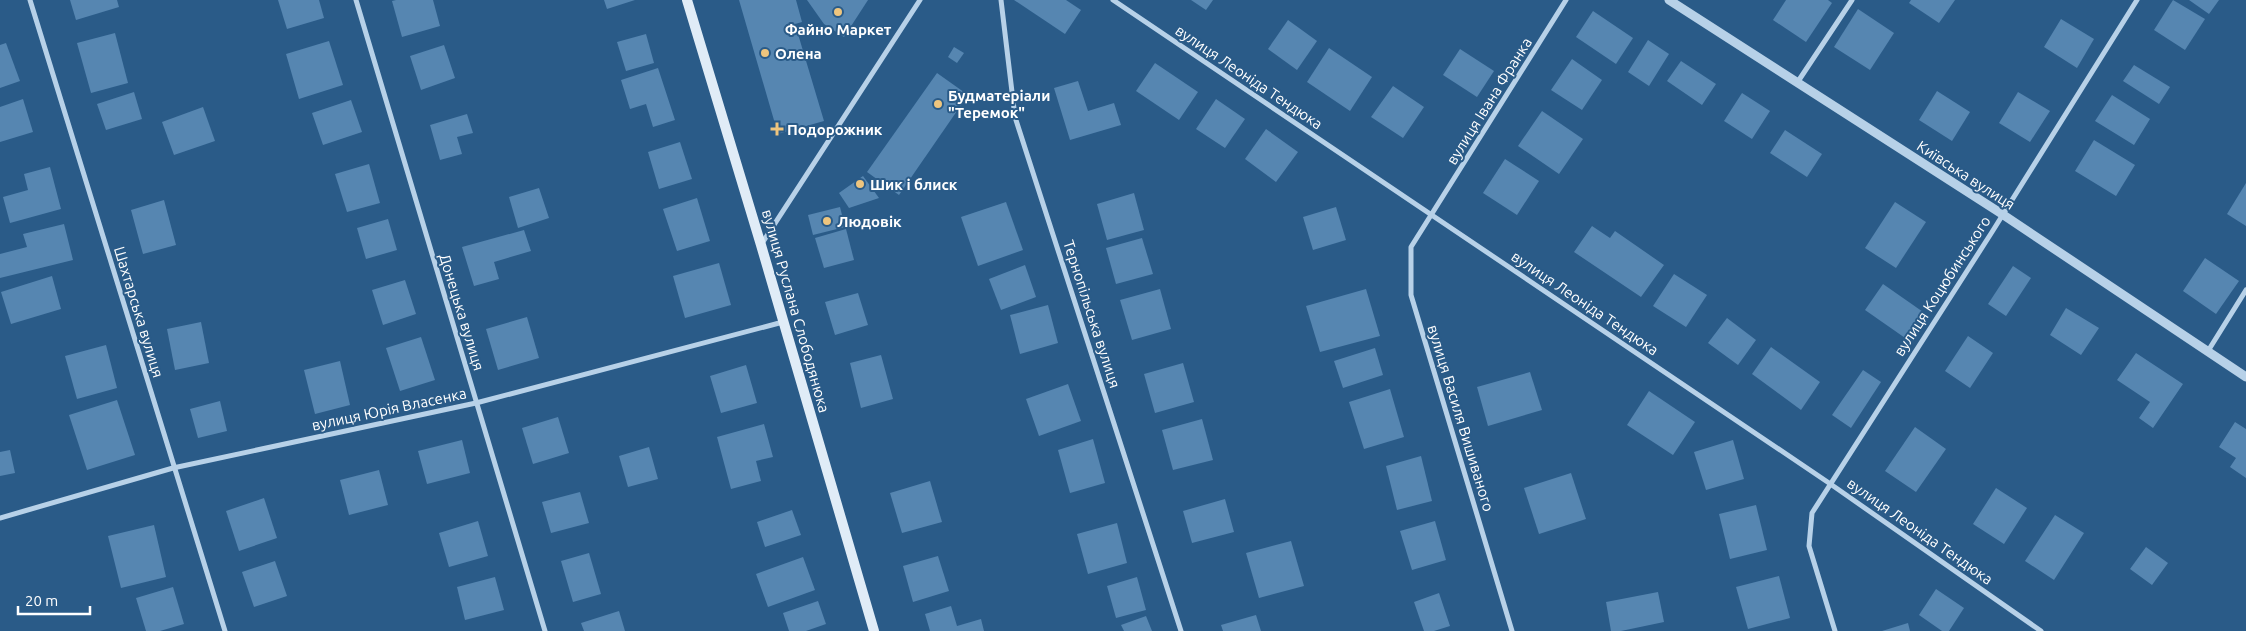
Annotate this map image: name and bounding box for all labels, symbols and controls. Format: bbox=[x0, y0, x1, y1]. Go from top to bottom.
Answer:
marker: Файно Маркет bbox=[832, 6, 844, 18]
place label: Файно Маркет bbox=[785, 21, 892, 38]
street label: вулиця Леоніда Тендюка bbox=[1172, 21, 1326, 133]
street label: вулиця Івана Франка bbox=[1443, 34, 1535, 168]
place label: Олена bbox=[775, 45, 822, 62]
marker: Олена bbox=[759, 47, 771, 59]
place label: Будматеріали "Теремок" bbox=[948, 87, 1050, 121]
marker: Будматеріали "Теремок" bbox=[932, 98, 944, 110]
place label: Подорожник bbox=[787, 121, 883, 138]
marker: Подорожник bbox=[771, 123, 783, 135]
street label: Київська вулиця bbox=[1914, 137, 2018, 213]
place label: Шик і блиск bbox=[870, 176, 958, 193]
marker: Шик і блиск bbox=[854, 178, 866, 190]
street label: вулиця Руслана Слободянюка bbox=[759, 207, 833, 415]
place label: Людовік bbox=[837, 213, 902, 230]
street label: вулиця Коцюбинського bbox=[1890, 213, 1994, 359]
marker: Людовік bbox=[821, 215, 833, 227]
street label: Тернопільська вулиця bbox=[1060, 238, 1124, 390]
street label: Шахтарська вулиця bbox=[111, 244, 167, 380]
street label: вулиця Леоніда Тендюка bbox=[1508, 247, 1662, 359]
street label: Донецька вулиця bbox=[436, 252, 488, 372]
street label: вулиця Василя Вишиваного bbox=[1424, 323, 1498, 513]
street label: вулиця Юрія Власенка bbox=[310, 384, 468, 434]
street label: вулиця Леоніда Тендюка bbox=[1844, 474, 1996, 588]
scale bar bbox=[18, 584, 90, 616]
text: 20 m bbox=[25, 592, 58, 609]

